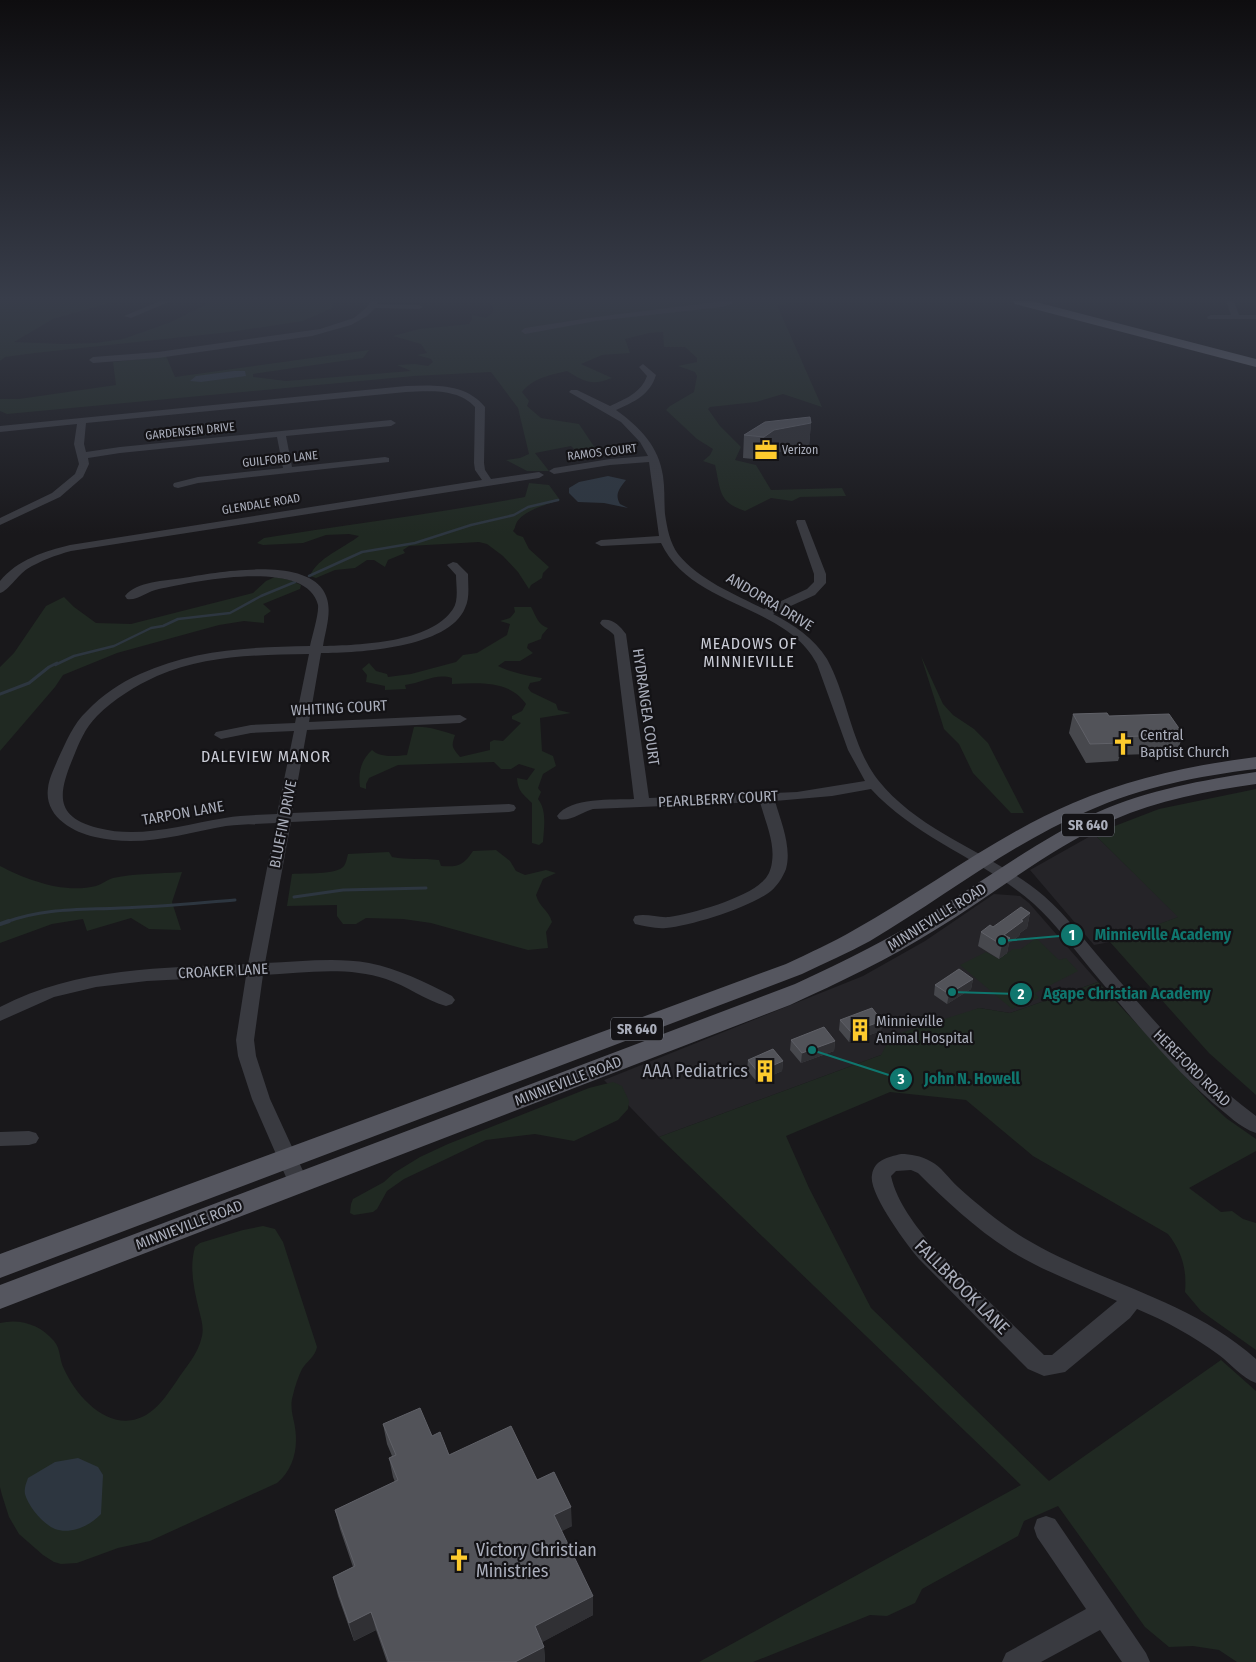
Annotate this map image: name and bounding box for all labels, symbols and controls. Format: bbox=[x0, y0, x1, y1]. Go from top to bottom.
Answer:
street label: GARDENSEN DRIVE bbox=[145, 419, 236, 443]
office icon: Verizon bbox=[753, 437, 779, 463]
street label: RAMOS COURT bbox=[566, 441, 638, 463]
place label: Verizon bbox=[782, 443, 818, 457]
street label: GUILFORD LANE bbox=[242, 448, 319, 470]
street label: GLENDALE ROAD bbox=[221, 491, 301, 517]
street label: ANDORRA DRIVE bbox=[723, 569, 817, 635]
district label: MEADOWS OF MINNIEVILLE bbox=[700, 634, 798, 671]
street label: HYDRANGEA COURT bbox=[629, 647, 663, 767]
street label: WHITING COURT bbox=[290, 696, 388, 720]
place label: Central Baptist Church bbox=[1140, 726, 1229, 761]
church icon: Central Baptist Church bbox=[1110, 731, 1136, 757]
district label: DALEVIEW MANOR bbox=[201, 747, 331, 766]
street label: BLUEFIN DRIVE bbox=[266, 779, 300, 869]
street label: PEARLBERRY COURT bbox=[658, 787, 779, 811]
street label: TARPON LANE bbox=[141, 797, 225, 829]
road number: SR 640 bbox=[1062, 814, 1114, 836]
street label: MINNIEVILLE ROAD bbox=[884, 879, 990, 955]
callout: Minnieville Academy bbox=[1059, 919, 1241, 950]
text: Minnieville Academy bbox=[1095, 925, 1232, 944]
text: 1 bbox=[1069, 926, 1075, 944]
street label: CROAKER LANE bbox=[178, 960, 268, 982]
callout: Agape Christian Academy bbox=[1009, 978, 1221, 1009]
text: Agape Christian Academy bbox=[1042, 984, 1211, 1003]
text: 2 bbox=[1017, 985, 1025, 1003]
place label: Minnieville Animal Hospital bbox=[876, 1012, 973, 1047]
building icon: Minnieville Animal Hospital bbox=[847, 1017, 873, 1043]
road number: SR 640 bbox=[611, 1018, 663, 1040]
street label: HEREFORD ROAD bbox=[1150, 1026, 1234, 1110]
street label: MINNIEVILLE ROAD bbox=[512, 1052, 624, 1110]
building icon: AAA Pediatrics bbox=[752, 1058, 778, 1084]
place label: AAA Pediatrics bbox=[643, 1060, 748, 1082]
callout: John N. Howell bbox=[889, 1063, 1030, 1094]
text: John N. Howell bbox=[923, 1069, 1021, 1088]
text: 3 bbox=[896, 1070, 905, 1088]
street label: MINNIEVILLE ROAD bbox=[133, 1196, 245, 1254]
street label: FALLBROOK LANE bbox=[910, 1235, 1014, 1339]
place label: Victory Christian Ministries bbox=[476, 1539, 597, 1582]
church icon: Victory Christian Ministries bbox=[446, 1547, 472, 1573]

